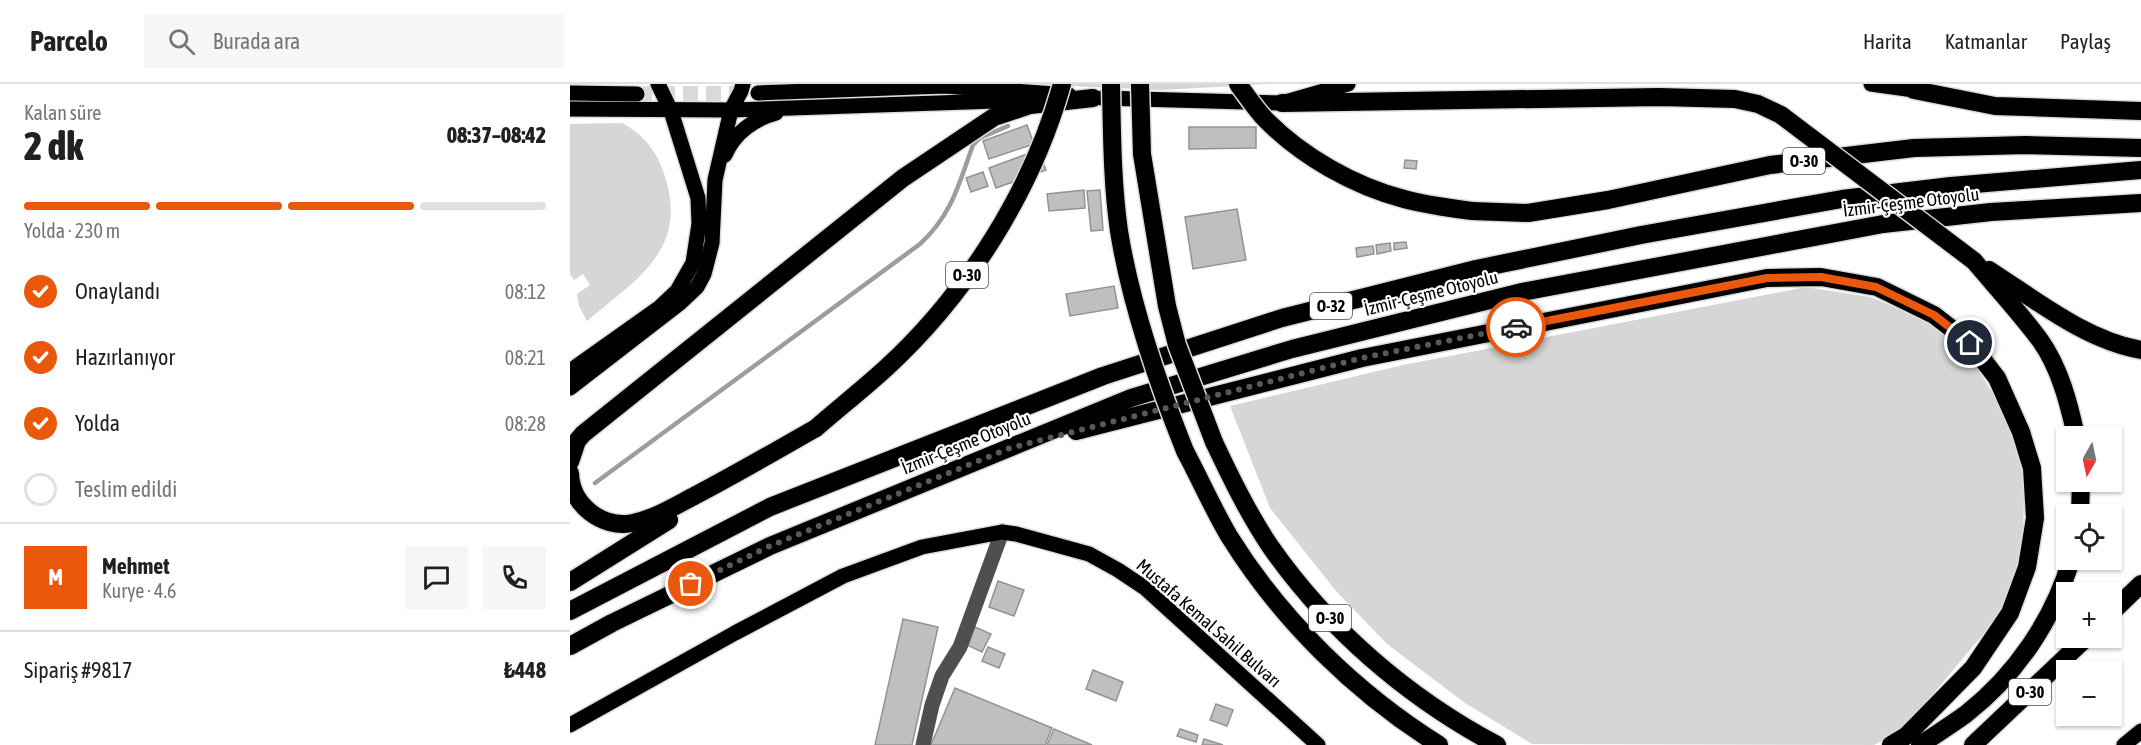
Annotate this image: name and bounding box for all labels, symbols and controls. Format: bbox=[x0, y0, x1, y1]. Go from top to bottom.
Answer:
search box bbox=[144, 14, 564, 68]
text: Parcelo bbox=[30, 25, 108, 57]
icon: search bbox=[165, 25, 198, 58]
text: Burada ara bbox=[213, 28, 300, 54]
text: Harita bbox=[1863, 29, 1912, 53]
text: Katmanlar bbox=[1945, 29, 2027, 53]
text: Paylaş bbox=[2060, 29, 2111, 53]
text: Kalan süre bbox=[24, 101, 101, 124]
text: 08:37–08:42 bbox=[447, 122, 546, 148]
text: 2 dk bbox=[24, 124, 83, 168]
road number: O-30 bbox=[1783, 148, 1825, 174]
street label: İzmir-Çeşme Otoyolu bbox=[1842, 183, 1980, 221]
text: Yolda · 230 m bbox=[24, 219, 120, 242]
road number: O-30 bbox=[946, 262, 988, 288]
street label: İzmir-Çeşme Otoyolu bbox=[1362, 266, 1500, 320]
icon: check bbox=[24, 275, 57, 308]
text: Onaylandı bbox=[75, 278, 160, 304]
text: 08:12 bbox=[505, 280, 546, 303]
road number: O-32 bbox=[1310, 293, 1352, 319]
courier bbox=[1486, 297, 1546, 357]
icon: car bbox=[1500, 311, 1533, 344]
pin bbox=[1944, 317, 1995, 368]
icon: home bbox=[1953, 326, 1986, 359]
icon: check bbox=[24, 341, 57, 374]
text: Hazırlanıyor bbox=[75, 344, 175, 370]
text: 08:21 bbox=[505, 346, 546, 369]
icon: check bbox=[24, 407, 57, 440]
street label: İzmir-Çeşme Otoyolu bbox=[898, 408, 1034, 478]
text: Yolda bbox=[75, 410, 120, 436]
text: 08:28 bbox=[505, 412, 546, 435]
north arrow bbox=[2056, 426, 2122, 492]
map controls bbox=[2056, 426, 2122, 726]
text: Teslim edildi bbox=[75, 476, 177, 502]
button: locate bbox=[2056, 504, 2122, 570]
button: chat bbox=[405, 546, 468, 609]
button: phone bbox=[483, 546, 546, 609]
text: Mehmet bbox=[102, 553, 170, 579]
street label: Mustafa Kemal Sahil Bulvarı bbox=[1132, 555, 1286, 691]
pin bbox=[665, 558, 716, 609]
text: M bbox=[48, 564, 63, 590]
icon: bag bbox=[674, 567, 707, 600]
text: Kurye · 4.6 bbox=[102, 579, 176, 602]
button: + bbox=[2056, 582, 2122, 648]
road number: O-30 bbox=[1309, 605, 1351, 631]
text: Sipariş #9817 bbox=[24, 657, 132, 683]
text: ₺448 bbox=[504, 657, 546, 683]
button: − bbox=[2056, 660, 2122, 726]
road number: O-30 bbox=[2009, 679, 2051, 705]

